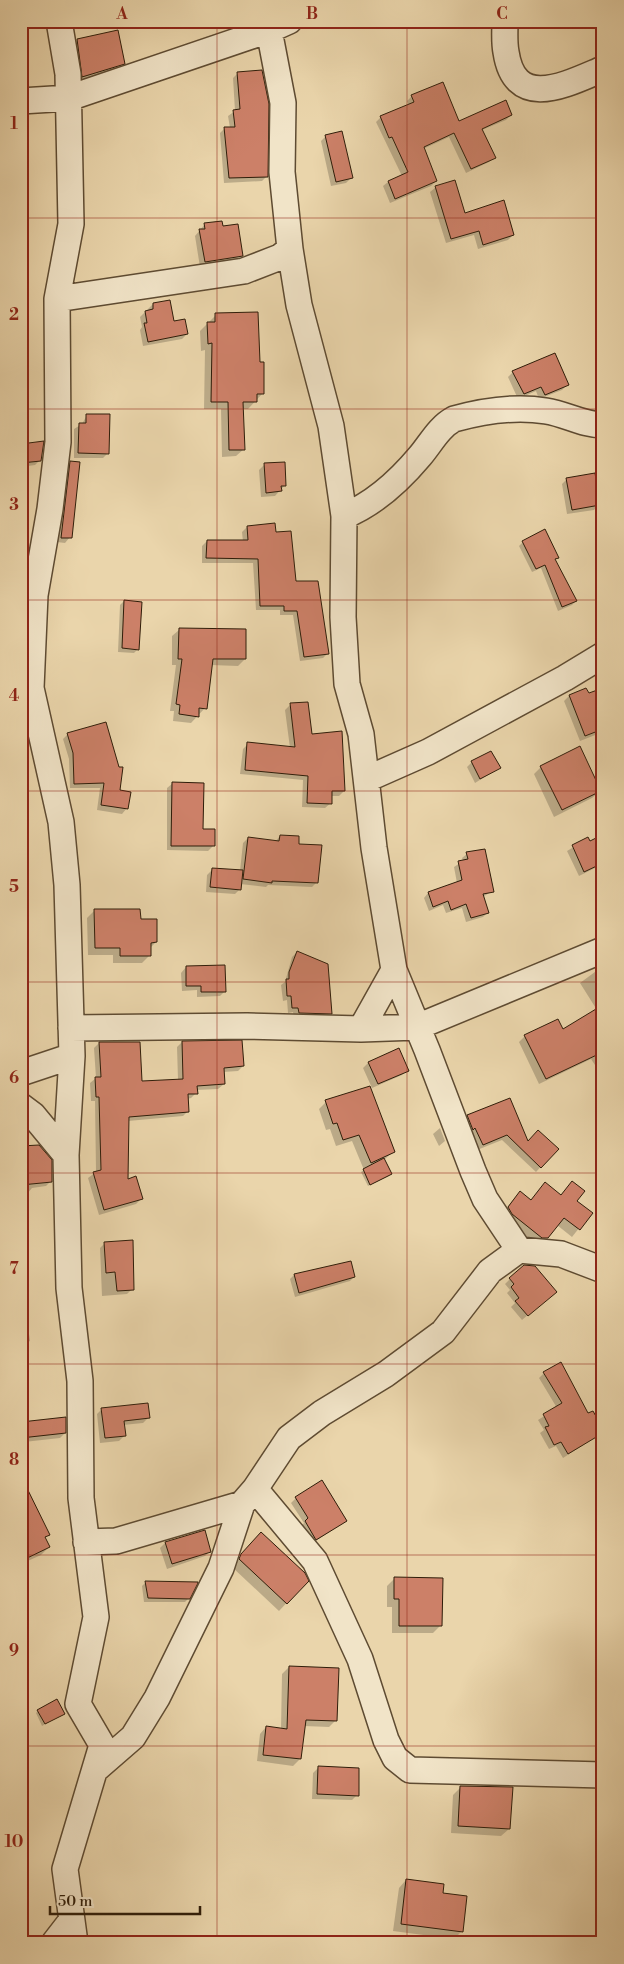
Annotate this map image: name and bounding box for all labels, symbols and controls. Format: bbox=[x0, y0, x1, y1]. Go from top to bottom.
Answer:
text: A bbox=[115, 4, 128, 24]
text: B bbox=[306, 4, 318, 24]
text: C bbox=[496, 4, 508, 24]
text: 1 bbox=[10, 114, 18, 134]
text: 2 bbox=[9, 305, 19, 325]
text: 3 bbox=[9, 495, 19, 515]
text: 4 bbox=[9, 686, 20, 706]
text: 5 bbox=[9, 877, 19, 897]
text: 6 bbox=[9, 1068, 19, 1088]
text: 7 bbox=[9, 1259, 19, 1279]
text: 8 bbox=[9, 1450, 19, 1470]
text: 9 bbox=[9, 1641, 19, 1661]
text: 10 bbox=[5, 1832, 23, 1852]
scale bar bbox=[50, 1884, 200, 1916]
text: 50 m bbox=[58, 1892, 92, 1911]

